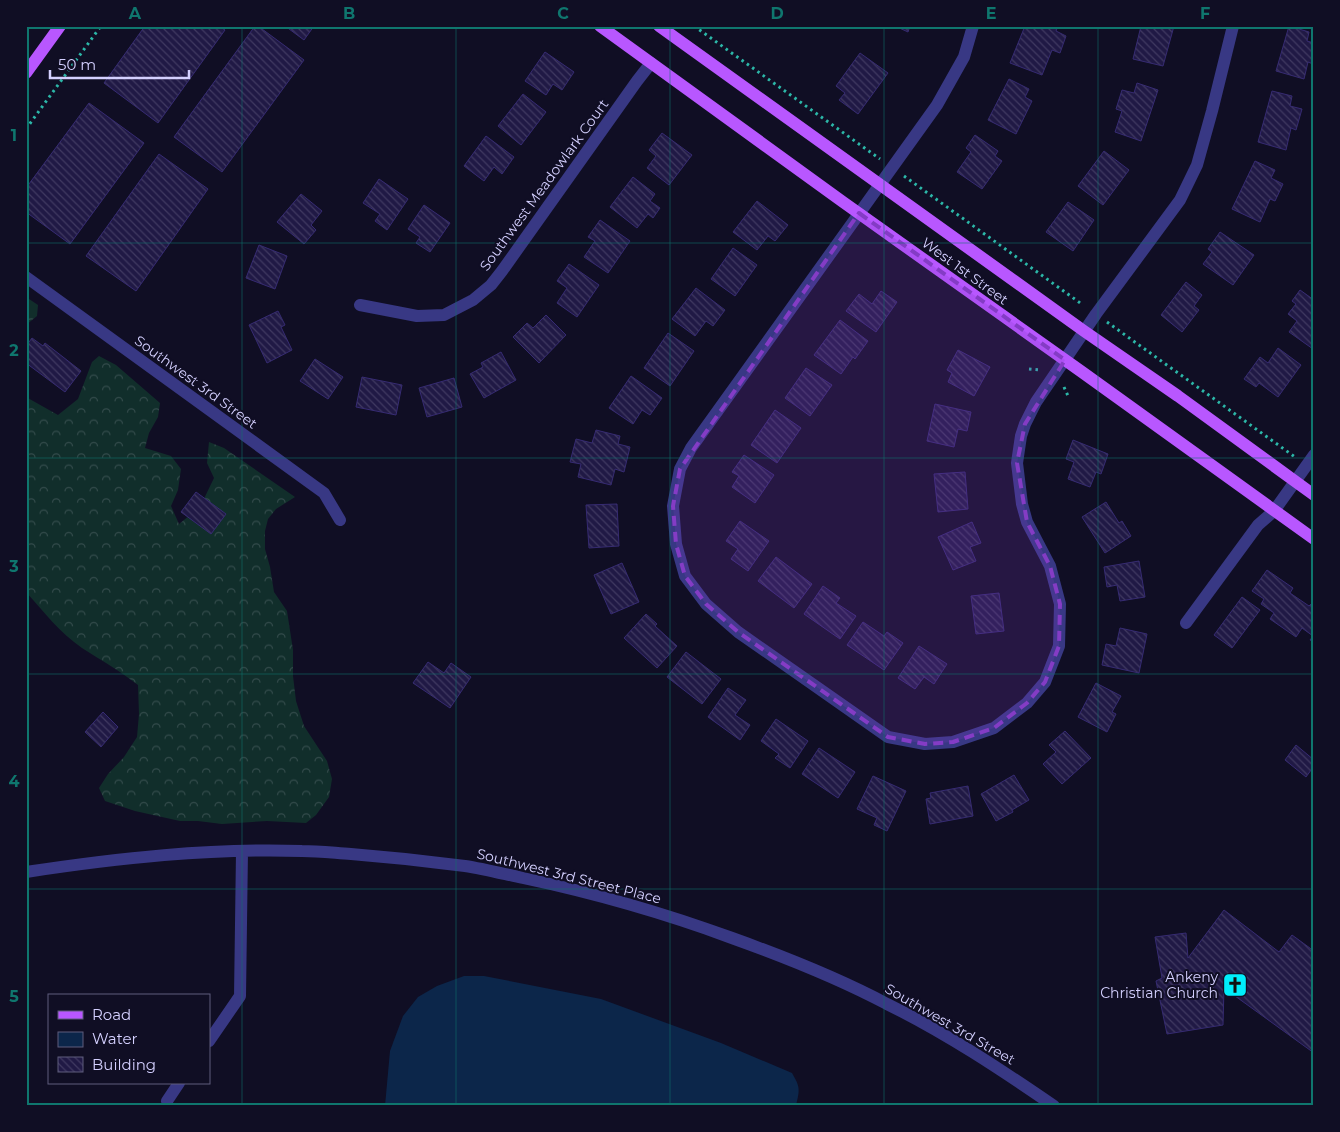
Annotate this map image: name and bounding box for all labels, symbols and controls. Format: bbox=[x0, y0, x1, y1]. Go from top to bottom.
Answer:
text: A bbox=[128, 4, 142, 23]
text: B bbox=[343, 4, 355, 23]
text: C bbox=[557, 4, 569, 23]
text: D bbox=[770, 4, 784, 23]
text: E bbox=[986, 4, 996, 23]
text: F bbox=[1200, 4, 1210, 23]
scale bar bbox=[50, 48, 189, 80]
text: 50 m bbox=[58, 55, 96, 74]
street label: Southwest Meadowlark Court bbox=[476, 95, 612, 274]
text: 1 bbox=[11, 126, 17, 145]
street label: West 1st Street bbox=[918, 233, 1012, 309]
street label: Southwest 3rd Street bbox=[131, 331, 261, 433]
text: 2 bbox=[9, 341, 19, 360]
text: 3 bbox=[8, 557, 19, 576]
text: 4 bbox=[8, 772, 20, 791]
street label: Southwest 3rd Street Place bbox=[475, 844, 663, 908]
place label: Ankeny Christian Church bbox=[1100, 968, 1218, 1002]
church icon: Ankeny Christian Church bbox=[1222, 972, 1248, 998]
street label: Southwest 3rd Street bbox=[882, 979, 1019, 1069]
text: 5 bbox=[9, 987, 19, 1006]
legend bbox=[48, 994, 210, 1084]
text: Road bbox=[92, 1005, 131, 1024]
text: Water bbox=[92, 1029, 138, 1048]
text: Building bbox=[92, 1055, 156, 1074]

